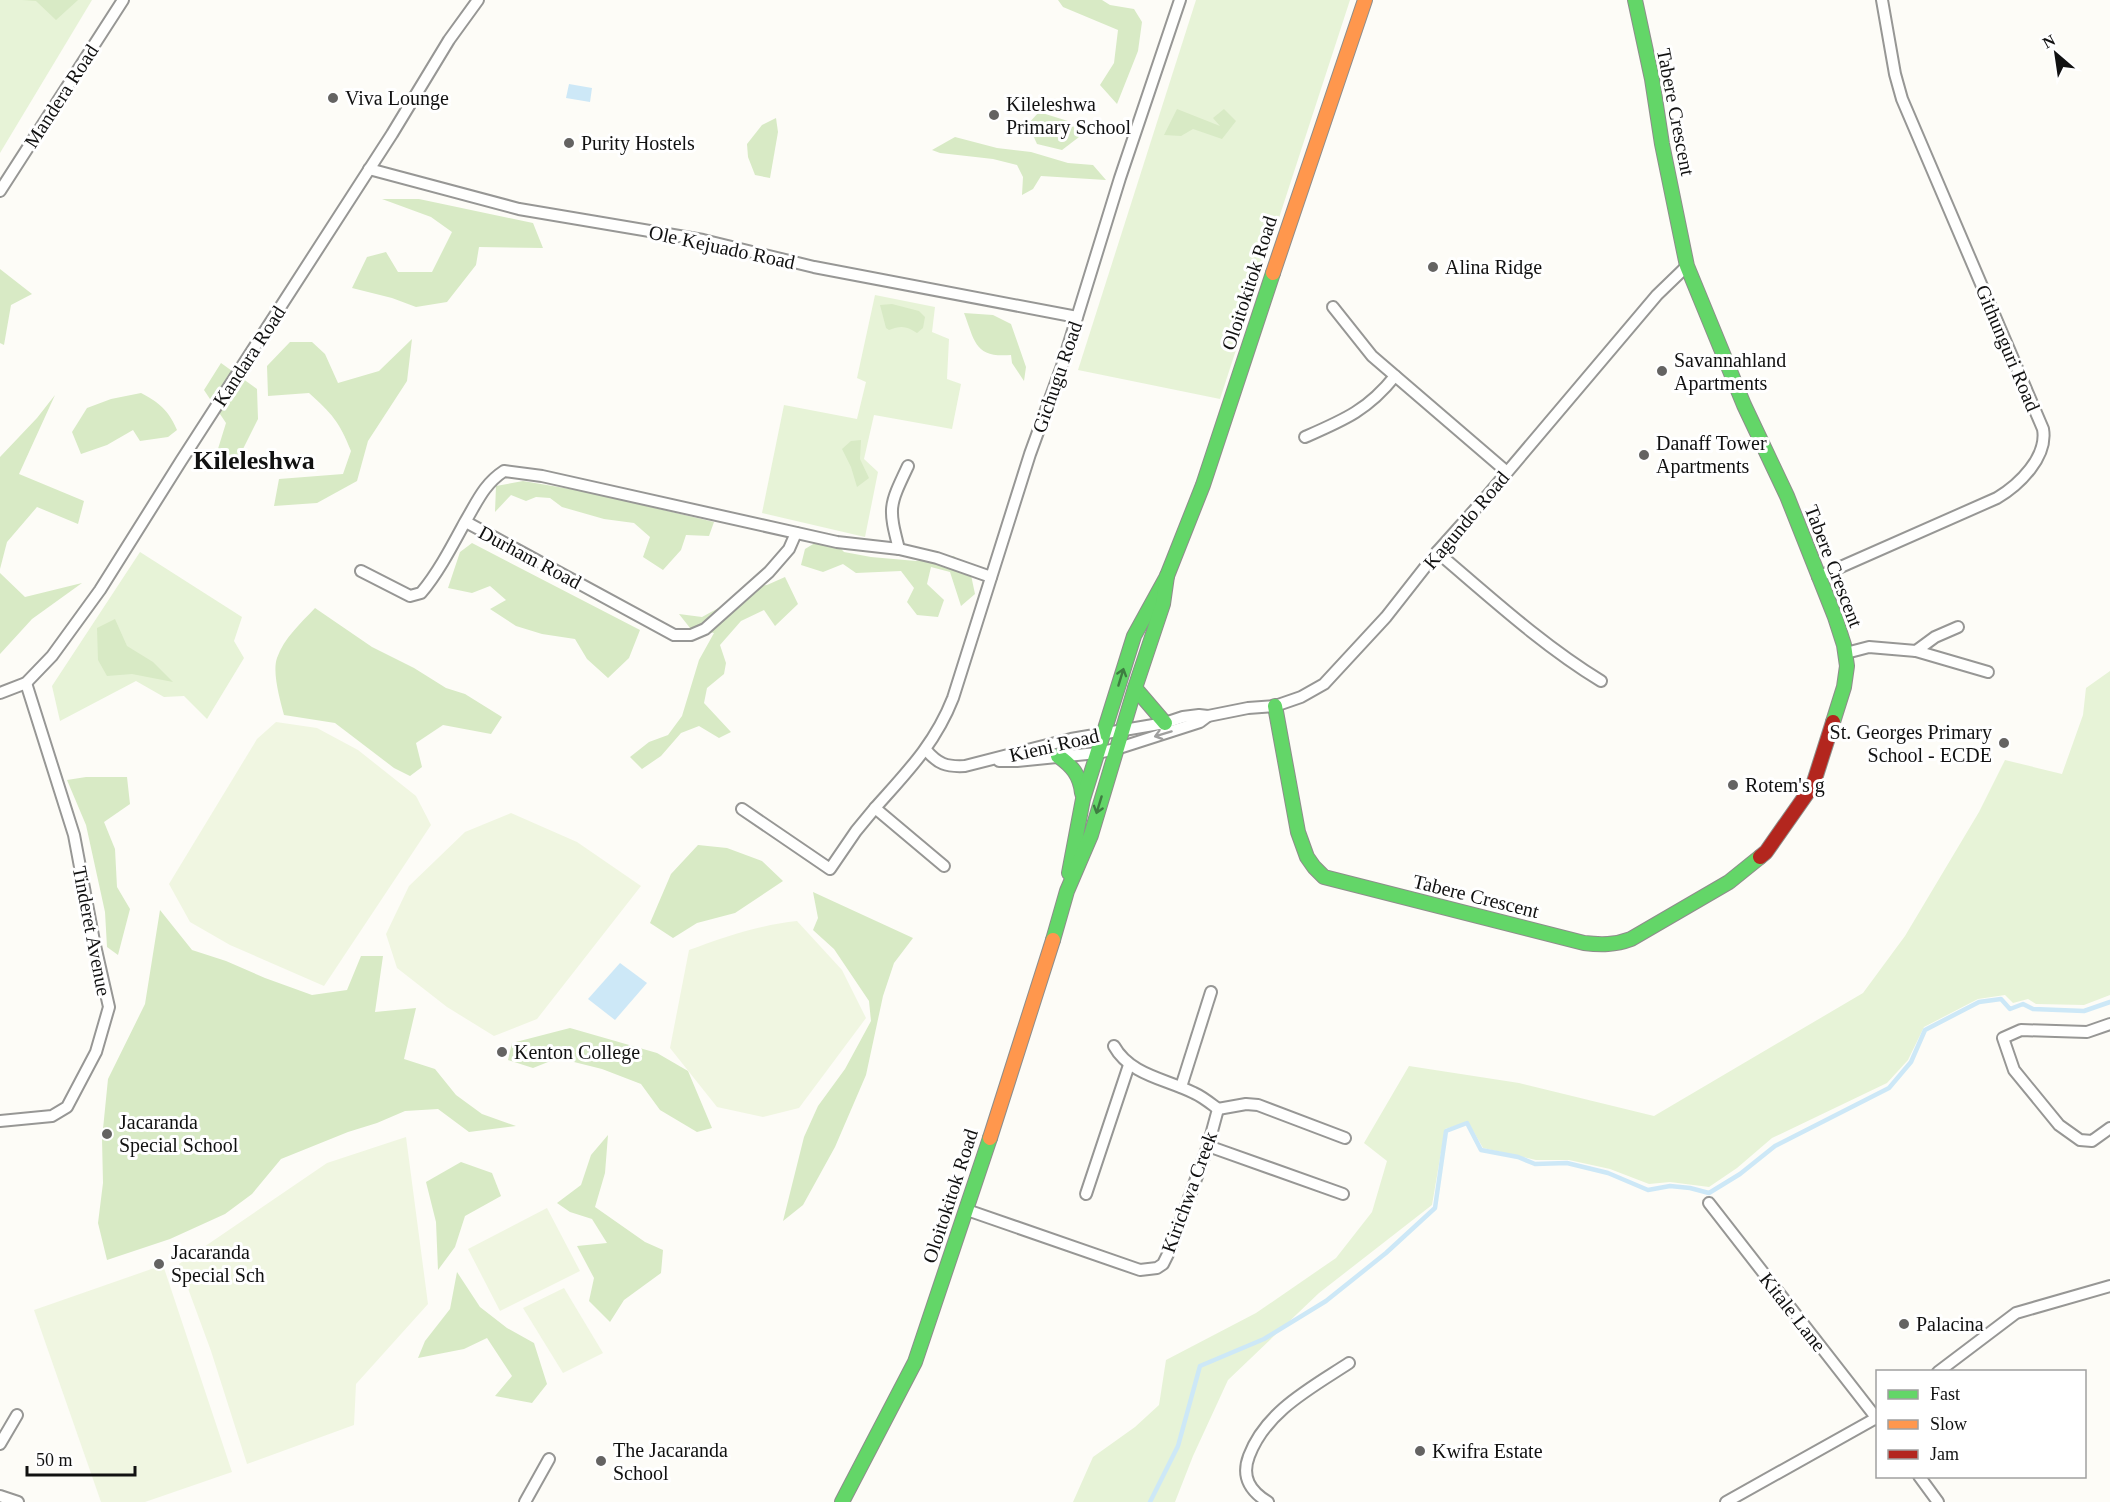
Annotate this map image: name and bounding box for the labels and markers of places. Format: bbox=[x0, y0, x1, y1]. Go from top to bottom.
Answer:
place label: Viva Lounge bbox=[345, 87, 449, 110]
marker: Viva Lounge bbox=[326, 91, 340, 105]
place label: Kileleshwa Primary School bbox=[1006, 93, 1131, 139]
marker: Kileleshwa Primary School bbox=[987, 108, 1001, 122]
place label: Purity Hostels bbox=[581, 132, 695, 155]
marker: Purity Hostels bbox=[562, 136, 576, 150]
place label: Alina Ridge bbox=[1445, 256, 1542, 279]
marker: Alina Ridge bbox=[1426, 260, 1440, 274]
place label: Savannahland Apartments bbox=[1674, 349, 1786, 395]
marker: Savannahland Apartments bbox=[1655, 364, 1669, 378]
place label: Danaff Tower Apartments bbox=[1656, 432, 1767, 478]
marker: Danaff Tower Apartments bbox=[1637, 448, 1651, 462]
place label: St. Georges Primary School - ECDE bbox=[1830, 721, 1992, 766]
marker: St. Georges Primary School - ECDE bbox=[1997, 736, 2011, 750]
place label: Rotem's g bbox=[1745, 774, 1825, 797]
marker: Rotem's g bbox=[1726, 778, 1740, 792]
place label: Kenton College bbox=[514, 1041, 640, 1064]
marker: Kenton College bbox=[495, 1045, 509, 1059]
place label: Jacaranda Special School bbox=[119, 1111, 239, 1157]
marker: Jacaranda Special School bbox=[100, 1127, 114, 1141]
place label: Jacaranda Special Sch bbox=[171, 1241, 265, 1287]
marker: Jacaranda Special Sch bbox=[152, 1257, 166, 1271]
place label: Palacina bbox=[1916, 1313, 1984, 1335]
marker: Palacina bbox=[1897, 1317, 1911, 1331]
place label: The Jacaranda School bbox=[613, 1439, 728, 1484]
place label: Kwifra Estate bbox=[1432, 1440, 1543, 1462]
marker: Kwifra Estate bbox=[1413, 1444, 1427, 1458]
marker: The Jacaranda School bbox=[594, 1454, 608, 1468]

